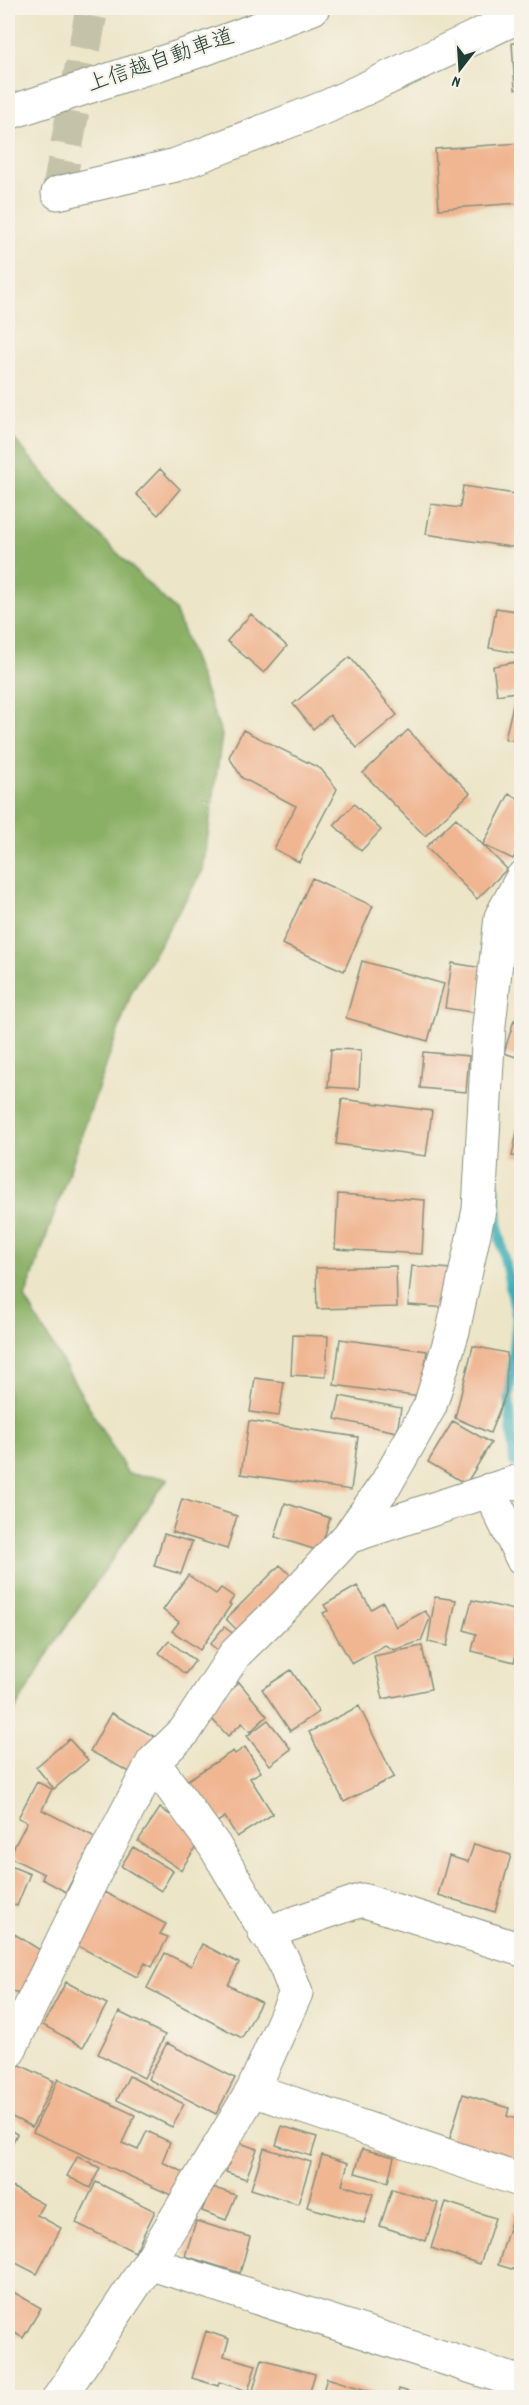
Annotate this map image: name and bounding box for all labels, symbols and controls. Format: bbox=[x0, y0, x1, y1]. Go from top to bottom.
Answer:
street label: 上信越自動車道 bbox=[83, 22, 239, 102]
north arrow bbox=[430, 39, 490, 99]
text: N bbox=[449, 69, 463, 93]

